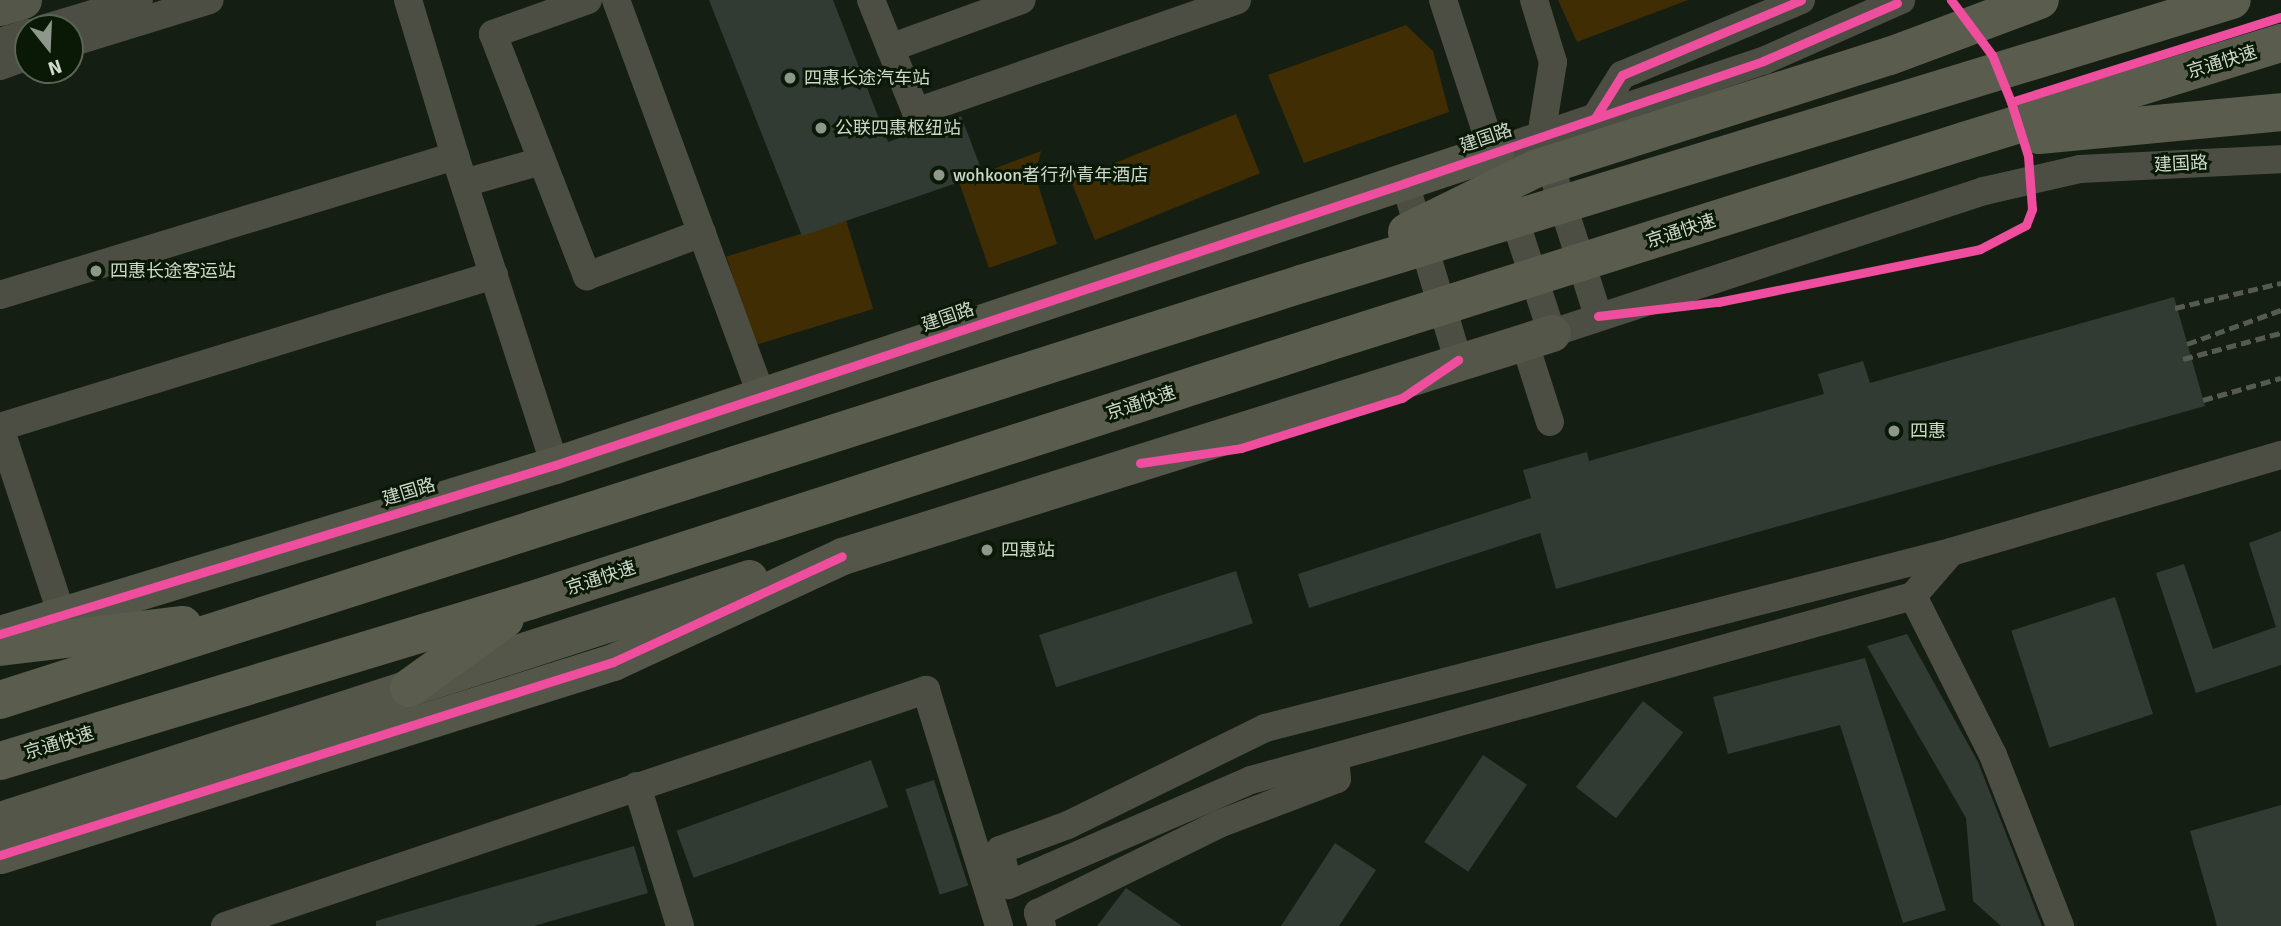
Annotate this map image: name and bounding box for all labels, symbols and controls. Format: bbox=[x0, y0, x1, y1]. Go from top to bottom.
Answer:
north arrow bbox=[14, 14, 84, 84]
street label: 京通快速 bbox=[2184, 41, 2260, 83]
text: N bbox=[45, 54, 65, 81]
place label: 四惠长途汽车站 bbox=[804, 67, 930, 89]
marker: 四惠长途汽车站 bbox=[782, 70, 798, 86]
place label: 公联四惠枢纽站 bbox=[835, 117, 961, 139]
street label: 建国路 bbox=[1457, 119, 1515, 157]
marker: 公联四惠枢纽站 bbox=[813, 120, 829, 136]
street label: 建国路 bbox=[2153, 152, 2209, 176]
place label: wohkoon者行孙青年酒店 bbox=[953, 164, 1148, 186]
marker: wohkoon者行孙青年酒店 bbox=[931, 167, 947, 183]
street label: 京通快速 bbox=[1643, 210, 1719, 252]
place label: 四惠长途客运站 bbox=[110, 260, 236, 282]
marker: 四惠长途客运站 bbox=[88, 263, 104, 279]
street label: 建国路 bbox=[919, 298, 977, 336]
street label: 京通快速 bbox=[1103, 382, 1179, 424]
place label: 四惠 bbox=[1910, 420, 1946, 442]
marker: 四惠 bbox=[1884, 421, 1904, 441]
street label: 建国路 bbox=[380, 474, 438, 510]
place label: 四惠站 bbox=[1001, 539, 1055, 561]
marker: 四惠站 bbox=[979, 542, 995, 558]
street label: 京通快速 bbox=[563, 557, 639, 599]
street label: 京通快速 bbox=[21, 722, 97, 764]

